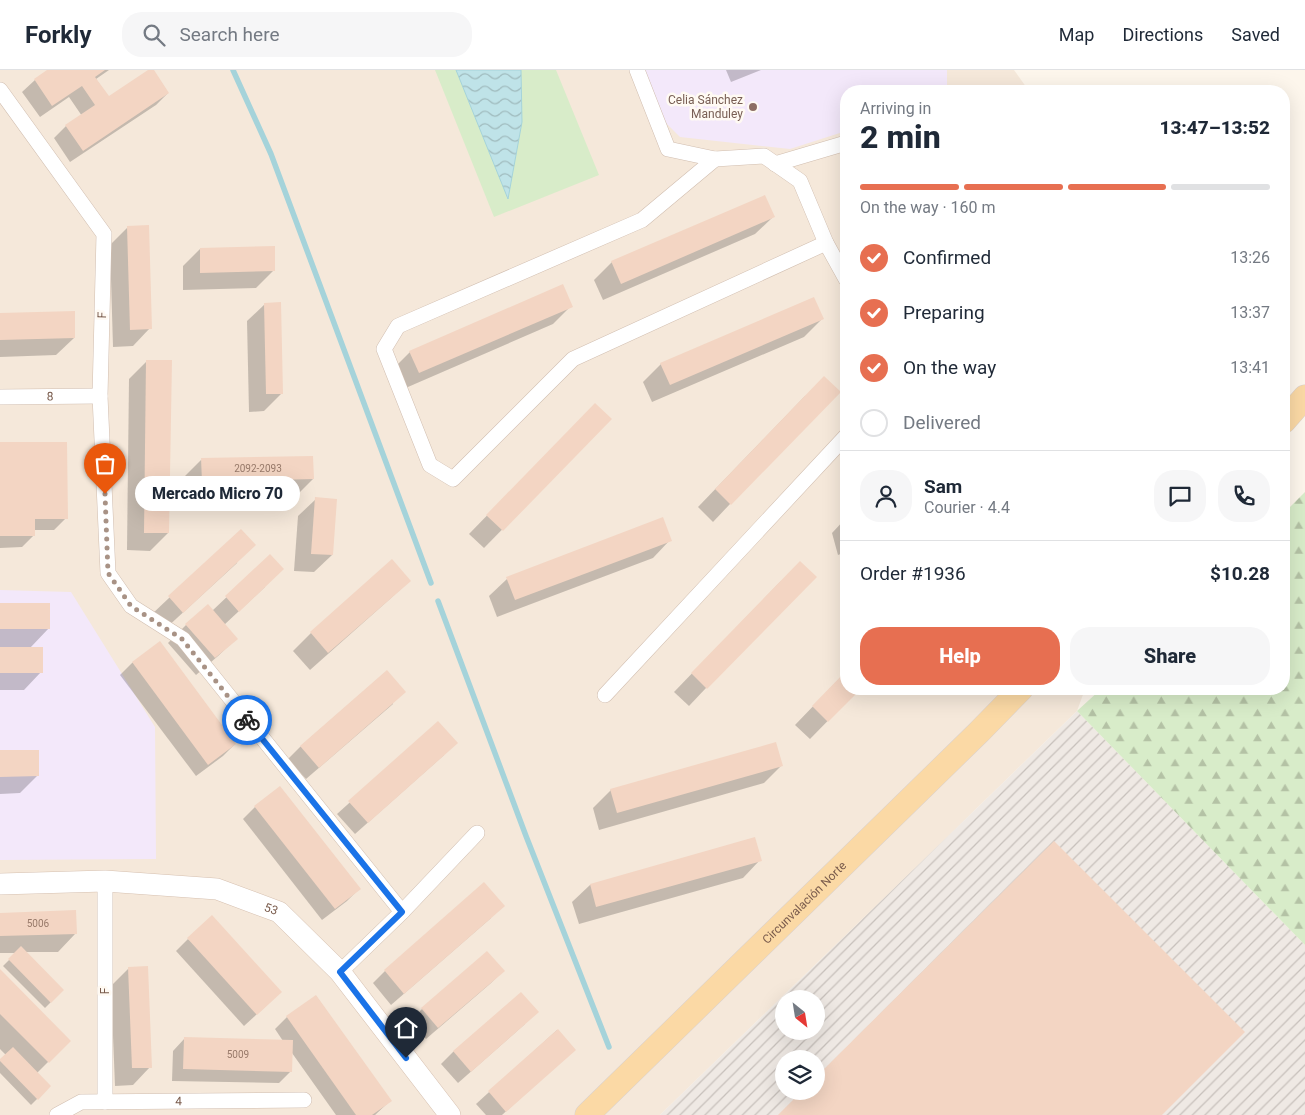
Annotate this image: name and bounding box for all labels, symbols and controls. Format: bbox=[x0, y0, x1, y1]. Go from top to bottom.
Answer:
search box bbox=[122, 12, 472, 57]
text: Forkly bbox=[25, 21, 92, 49]
icon: search bbox=[140, 21, 168, 49]
text: Search here bbox=[180, 23, 279, 46]
text: Map bbox=[1059, 24, 1094, 45]
text: Directions bbox=[1122, 24, 1203, 45]
text: Saved bbox=[1231, 24, 1280, 45]
place label: Celia Sánchez Manduley bbox=[668, 93, 743, 121]
text: Arriving in bbox=[860, 99, 931, 118]
marker: Celia Sánchez Manduley bbox=[747, 101, 759, 113]
text: 13:47–13:52 bbox=[1159, 116, 1270, 139]
text: 2 min bbox=[860, 118, 941, 156]
text: On the way · 160 m bbox=[860, 198, 996, 217]
icon: check bbox=[860, 244, 888, 272]
text: Confirmed bbox=[903, 246, 991, 269]
text: 13:26 bbox=[1230, 248, 1270, 267]
icon: check bbox=[860, 299, 888, 327]
text: Preparing bbox=[903, 301, 985, 324]
text: 13:37 bbox=[1230, 303, 1270, 322]
street label: F bbox=[95, 311, 109, 318]
icon: check bbox=[860, 354, 888, 382]
text: On the way bbox=[903, 356, 996, 379]
text: 13:41 bbox=[1230, 358, 1270, 377]
street label: 8 bbox=[47, 389, 54, 404]
text: Delivered bbox=[903, 411, 981, 434]
pin bbox=[84, 443, 126, 494]
icon: bag bbox=[91, 450, 119, 478]
house number: 2092-2093 bbox=[234, 463, 282, 474]
button: person bbox=[860, 470, 912, 522]
button: chat bbox=[1154, 470, 1206, 522]
button: phone bbox=[1218, 470, 1270, 522]
text: Sam bbox=[924, 475, 962, 498]
callout: Mercado Micro 70 bbox=[135, 476, 300, 512]
text: Mercado Micro 70 bbox=[152, 484, 283, 503]
text: Courier · 4.4 bbox=[924, 498, 1010, 517]
text: Order #1936 bbox=[860, 562, 966, 585]
text: $10.28 bbox=[1210, 562, 1270, 585]
button: Help bbox=[860, 627, 1060, 685]
button: Share bbox=[1070, 627, 1270, 685]
courier bbox=[222, 695, 272, 745]
icon: bike bbox=[233, 706, 261, 734]
street label: Circunvalación Norte bbox=[760, 859, 849, 947]
street label: 53 bbox=[262, 900, 280, 918]
house number: 5006 bbox=[27, 918, 50, 929]
street label: F bbox=[98, 987, 112, 994]
north arrow bbox=[775, 990, 825, 1040]
map controls bbox=[775, 990, 825, 1100]
pin bbox=[385, 1007, 427, 1058]
icon: home bbox=[392, 1014, 420, 1042]
house number: 5009 bbox=[227, 1049, 249, 1060]
button: layers bbox=[775, 1050, 825, 1100]
street label: 4 bbox=[175, 1094, 182, 1108]

